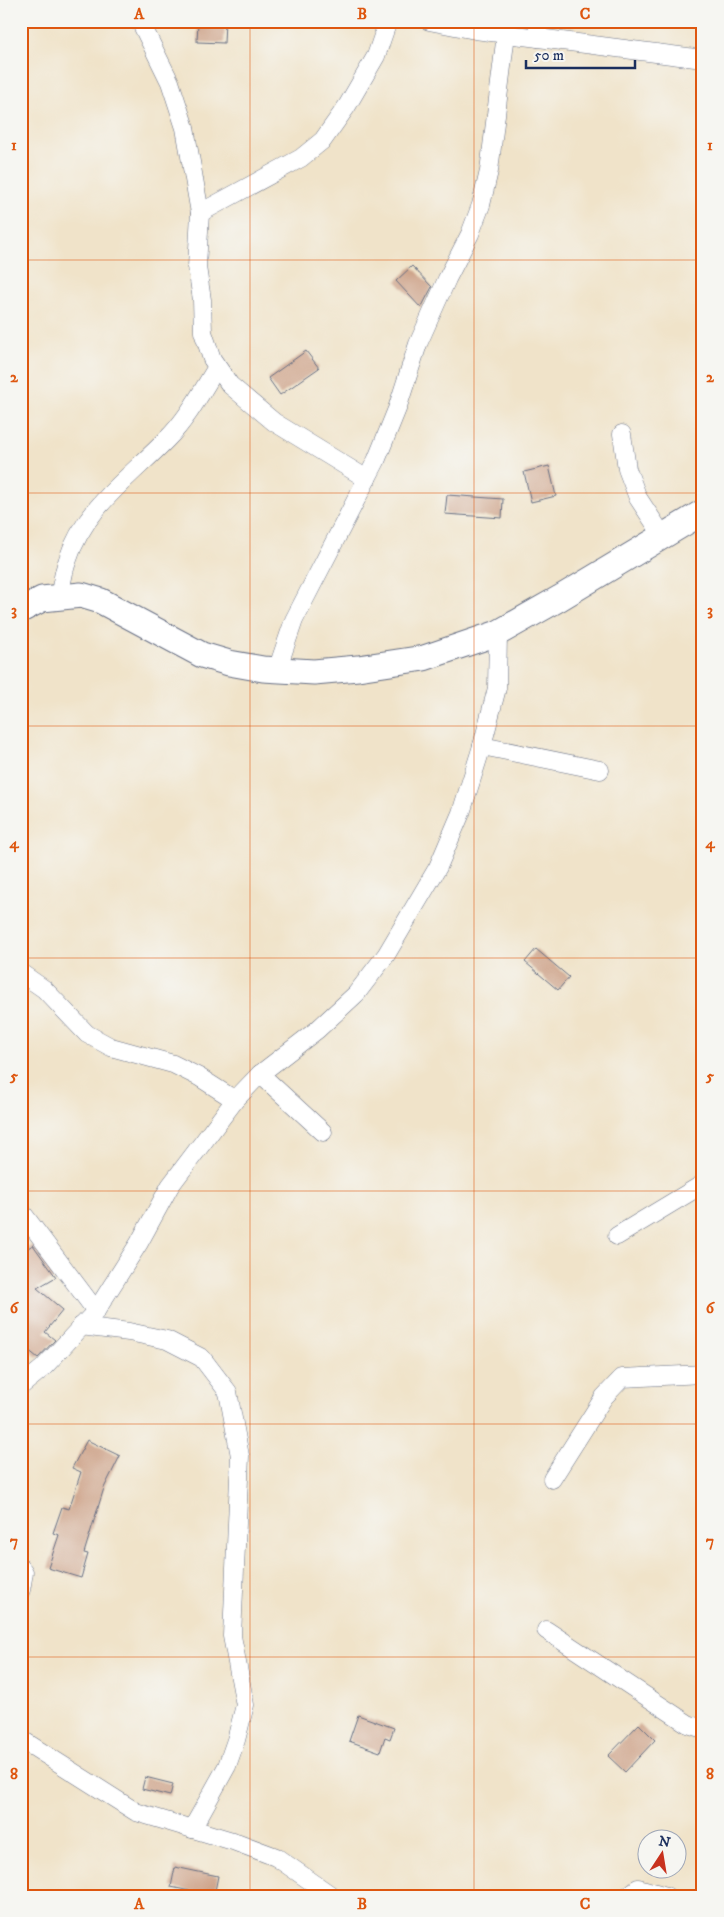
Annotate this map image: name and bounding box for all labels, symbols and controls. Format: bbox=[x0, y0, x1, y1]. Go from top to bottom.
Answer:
text: A bbox=[133, 4, 145, 24]
text: B bbox=[357, 4, 367, 24]
text: C bbox=[580, 4, 590, 24]
scale bar bbox=[526, 38, 635, 70]
text: 50 m bbox=[534, 46, 564, 65]
text: 1 bbox=[11, 135, 17, 155]
text: 1 bbox=[707, 135, 713, 155]
text: 2 bbox=[10, 367, 19, 387]
text: 2 bbox=[706, 367, 715, 387]
text: 3 bbox=[11, 600, 17, 620]
text: 3 bbox=[707, 600, 713, 620]
text: 4 bbox=[8, 833, 19, 853]
text: 4 bbox=[704, 833, 715, 853]
text: 5 bbox=[9, 1066, 18, 1086]
text: 5 bbox=[705, 1066, 714, 1086]
text: 6 bbox=[10, 1298, 20, 1318]
text: 6 bbox=[706, 1298, 716, 1318]
text: 7 bbox=[10, 1531, 18, 1551]
text: 7 bbox=[706, 1531, 714, 1551]
text: 8 bbox=[10, 1764, 18, 1784]
text: 8 bbox=[706, 1764, 714, 1784]
north arrow bbox=[636, 1830, 686, 1880]
text: N bbox=[657, 1832, 672, 1852]
text: A bbox=[133, 1894, 145, 1914]
text: B bbox=[357, 1894, 367, 1914]
text: C bbox=[580, 1894, 590, 1914]

